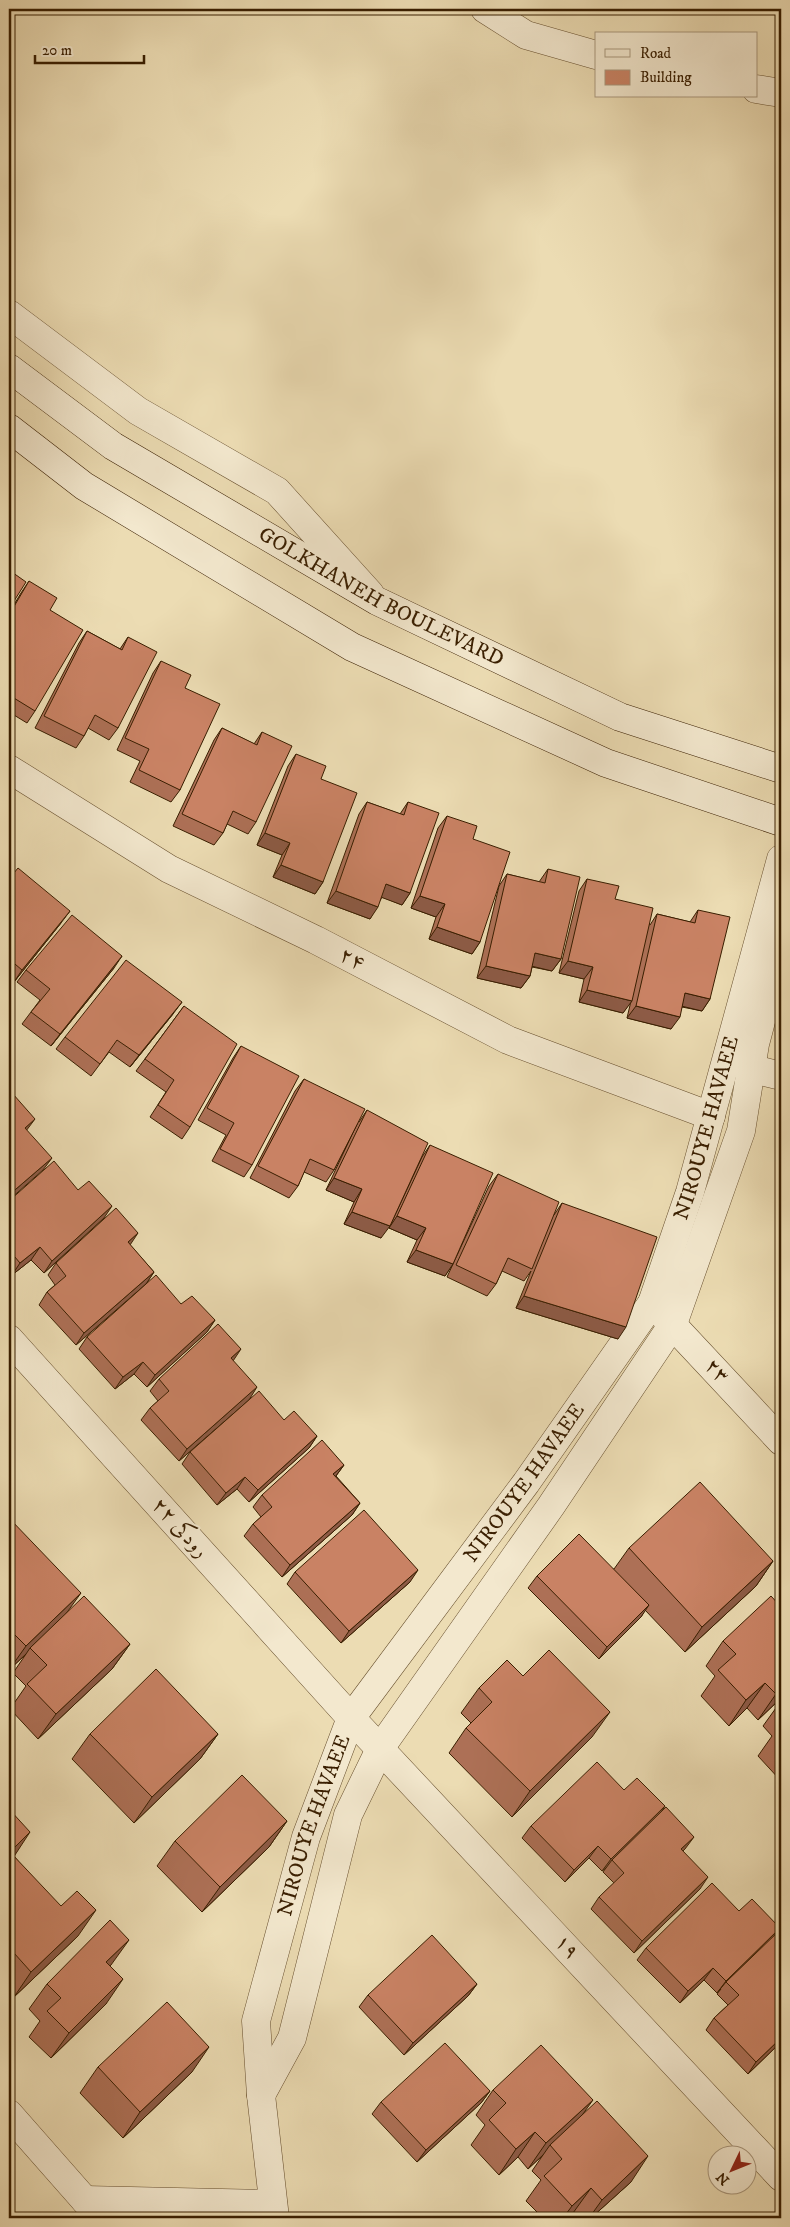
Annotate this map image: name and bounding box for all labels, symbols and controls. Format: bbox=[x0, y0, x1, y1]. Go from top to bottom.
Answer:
scale bar bbox=[35, 32, 144, 64]
legend bbox=[595, 32, 758, 98]
text: 20 m bbox=[42, 41, 72, 60]
text: Road bbox=[640, 44, 672, 63]
text: Building bbox=[640, 68, 692, 87]
street label: GOLKHANEH BOULEVARD bbox=[254, 521, 508, 673]
street label: ۲۴ bbox=[335, 942, 369, 976]
street label: NIROUYE HAVAEE bbox=[668, 1033, 745, 1224]
street label: ۲۳ bbox=[699, 1353, 735, 1389]
street label: NIROUYE HAVAEE bbox=[458, 1398, 591, 1568]
street label: رودکی ۲۲ bbox=[146, 1492, 214, 1563]
street label: NIROUYE HAVAEE bbox=[272, 1731, 357, 1919]
street label: ۱۹ bbox=[549, 1929, 585, 1965]
north arrow bbox=[708, 2144, 758, 2194]
text: N bbox=[712, 2167, 734, 2189]

